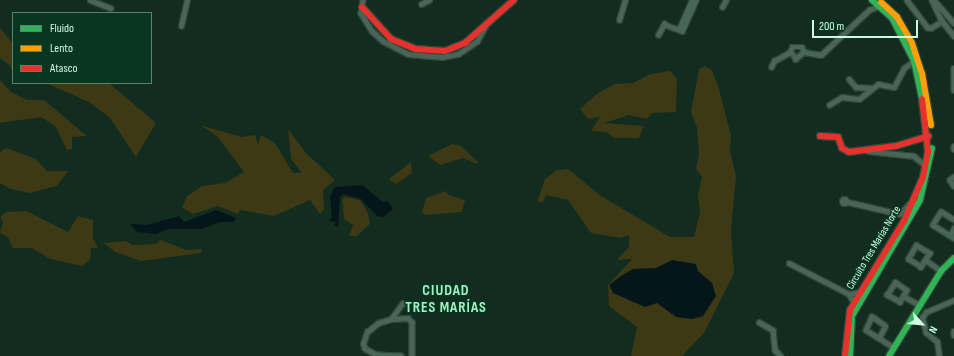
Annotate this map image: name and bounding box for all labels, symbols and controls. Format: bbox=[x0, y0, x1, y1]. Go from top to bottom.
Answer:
legend bbox=[12, 12, 152, 84]
scale bar bbox=[814, 12, 920, 38]
text: 200 m bbox=[819, 19, 844, 34]
text: Fluido bbox=[50, 21, 74, 36]
text: Lento bbox=[50, 41, 73, 56]
text: Atasco bbox=[50, 61, 77, 76]
street label: Circuito Tres Marías Norte bbox=[844, 204, 904, 292]
district label: CIUDAD TRES MARÍAS bbox=[405, 281, 487, 316]
north arrow bbox=[902, 304, 942, 344]
text: N bbox=[926, 324, 940, 335]

